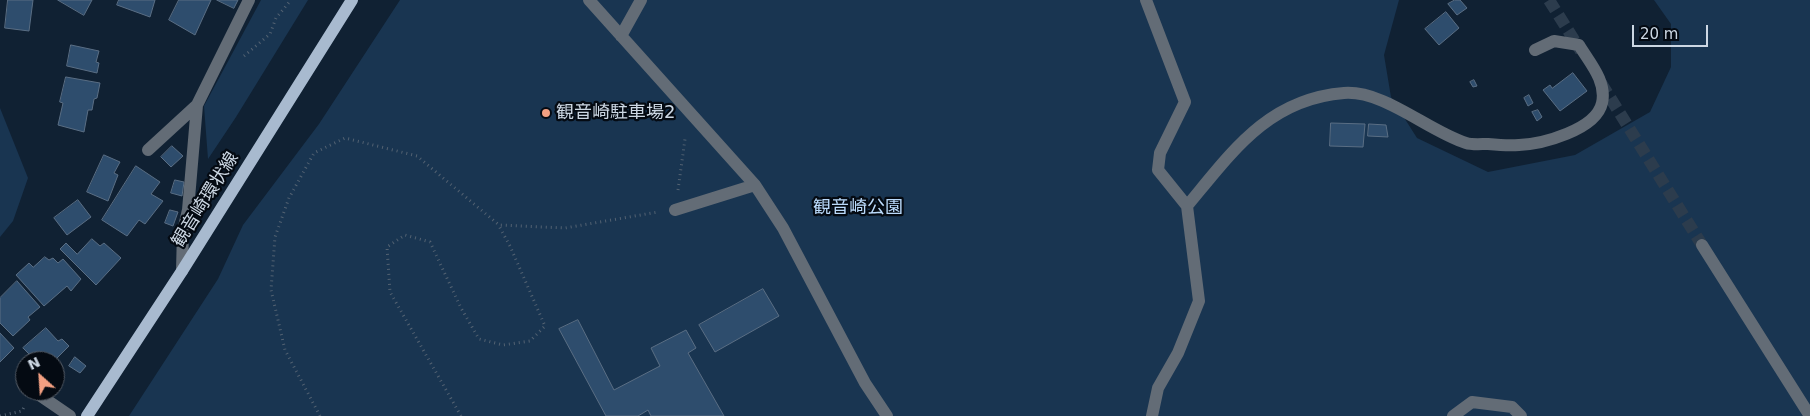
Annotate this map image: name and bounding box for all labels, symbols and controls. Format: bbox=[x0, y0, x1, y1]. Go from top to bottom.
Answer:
scale bar bbox=[1635, 15, 1711, 47]
text: 20 m bbox=[1640, 25, 1678, 43]
place label: 観音崎駐車場2 bbox=[556, 102, 675, 124]
marker: 観音崎駐車場2 bbox=[540, 107, 552, 119]
street label: 観音崎環状線 bbox=[168, 148, 244, 252]
park label: 観音崎公園 bbox=[813, 197, 903, 219]
north arrow bbox=[15, 351, 65, 401]
text: N bbox=[25, 354, 43, 373]

